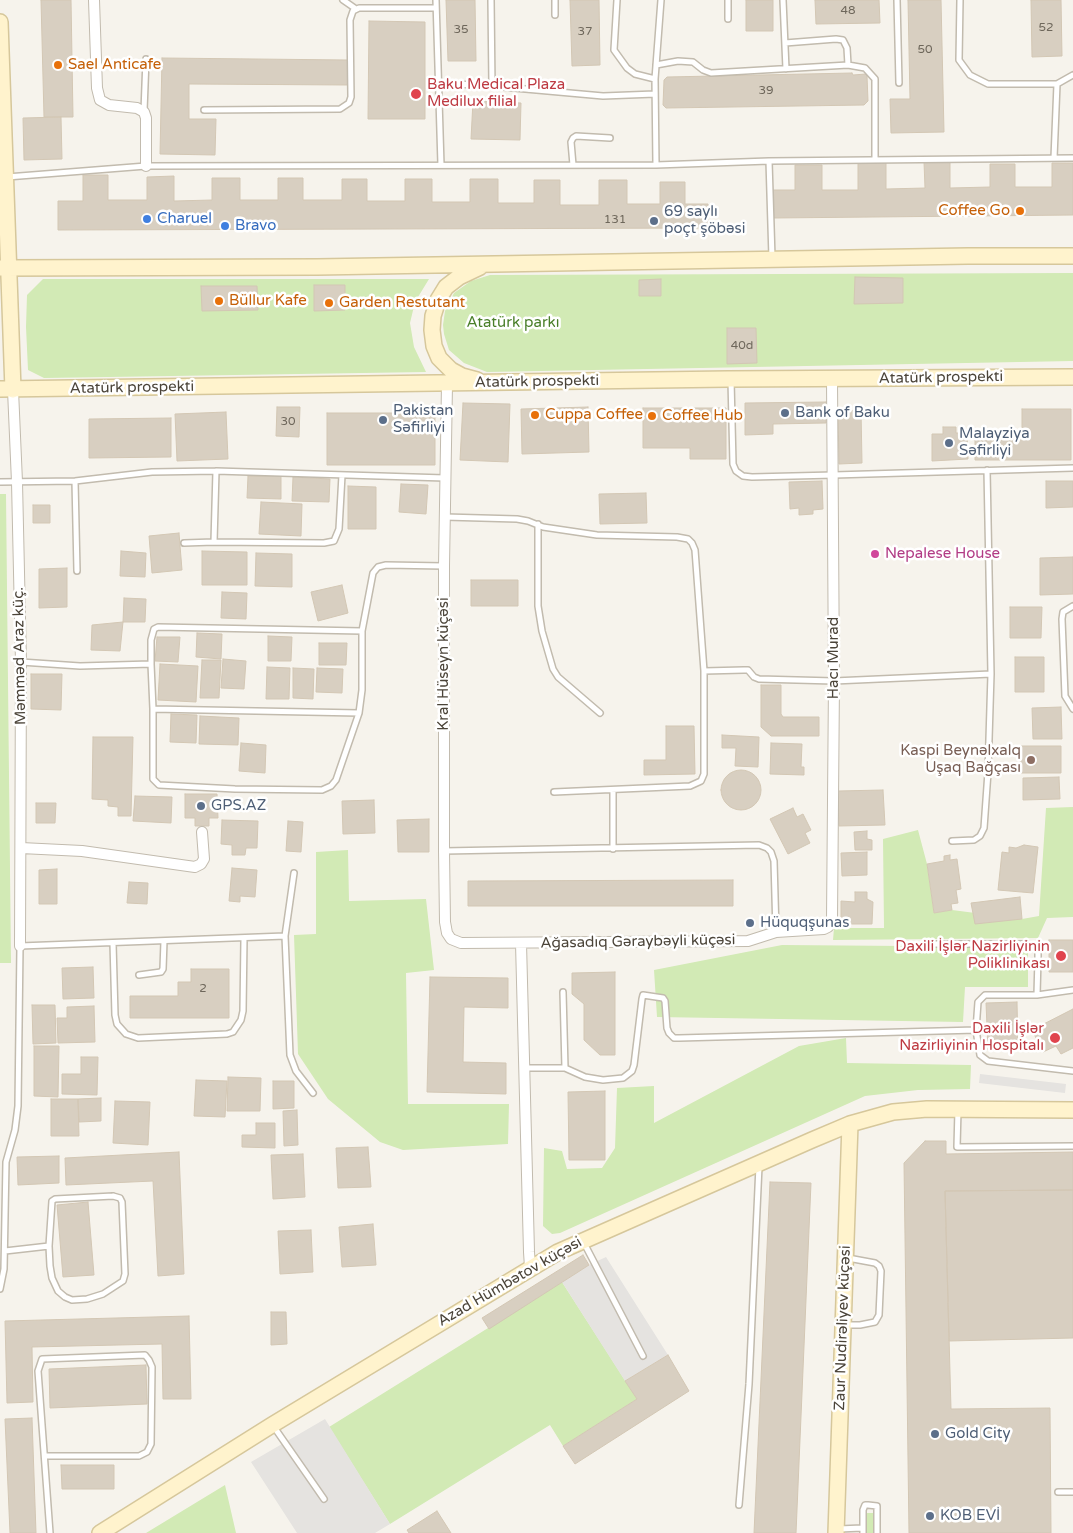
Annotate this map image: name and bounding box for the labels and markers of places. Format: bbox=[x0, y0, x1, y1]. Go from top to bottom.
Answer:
place label: Sael Anticafe bbox=[68, 56, 161, 74]
marker: Sael Anticafe bbox=[52, 59, 64, 71]
place label: Baku Medical Plaza Medilux filial bbox=[427, 76, 565, 111]
marker: Baku Medical Plaza Medilux filial bbox=[409, 87, 423, 101]
place label: Coffee Go bbox=[938, 202, 1010, 220]
place label: 69 saylı poçt şöbəsi bbox=[664, 203, 745, 238]
marker: Coffee Go bbox=[1014, 205, 1026, 217]
place label: Charuel bbox=[157, 210, 212, 228]
marker: Charuel bbox=[141, 213, 153, 225]
marker: 69 saylı poçt şöbəsi bbox=[648, 215, 660, 227]
place label: Bravo bbox=[235, 217, 276, 235]
marker: Bravo bbox=[219, 220, 231, 232]
place label: Büllur Kafe bbox=[229, 292, 307, 310]
place label: Garden Restutant bbox=[339, 294, 465, 312]
marker: Büllur Kafe bbox=[213, 295, 225, 307]
marker: Garden Restutant bbox=[323, 297, 335, 309]
place label: Pakistan Səfirliyi bbox=[393, 402, 453, 437]
place label: Bank of Baku bbox=[795, 404, 890, 422]
place label: Cuppa Coffee bbox=[545, 406, 643, 424]
place label: Coffee Hub bbox=[662, 407, 743, 425]
marker: Bank of Baku bbox=[779, 407, 791, 419]
marker: Cuppa Coffee bbox=[529, 409, 541, 421]
marker: Coffee Hub bbox=[646, 410, 658, 422]
marker: Pakistan Səfirliyi bbox=[377, 414, 389, 426]
place label: Malayziya Səfirliyi bbox=[959, 425, 1030, 460]
marker: Malayziya Səfirliyi bbox=[943, 437, 955, 449]
place label: Nepalese House bbox=[885, 545, 1000, 563]
marker: Nepalese House bbox=[869, 548, 881, 560]
place label: Kaspi Beynəlxalq Uşaq Bağçası bbox=[900, 742, 1021, 777]
marker: Kaspi Beynəlxalq Uşaq Bağçası bbox=[1025, 754, 1037, 766]
place label: GPS.AZ bbox=[211, 797, 266, 815]
marker: GPS.AZ bbox=[195, 800, 207, 812]
place label: Hüquqşunas bbox=[760, 914, 849, 932]
marker: Hüquqşunas bbox=[744, 917, 756, 929]
place label: Daxili İşlər Nazirliyinin Poliklinikası bbox=[895, 938, 1050, 973]
marker: Daxili İşlər Nazirliyinin Poliklinikası bbox=[1054, 949, 1068, 963]
place label: Daxili İşlər Nazirliyinin Hospitalı bbox=[899, 1020, 1044, 1055]
marker: Daxili İşlər Nazirliyinin Hospitalı bbox=[1048, 1031, 1062, 1045]
place label: Gold City bbox=[945, 1425, 1010, 1443]
marker: Gold City bbox=[929, 1428, 941, 1440]
place label: KOB EVİ bbox=[940, 1507, 1000, 1525]
marker: KOB EVİ bbox=[924, 1510, 936, 1522]

